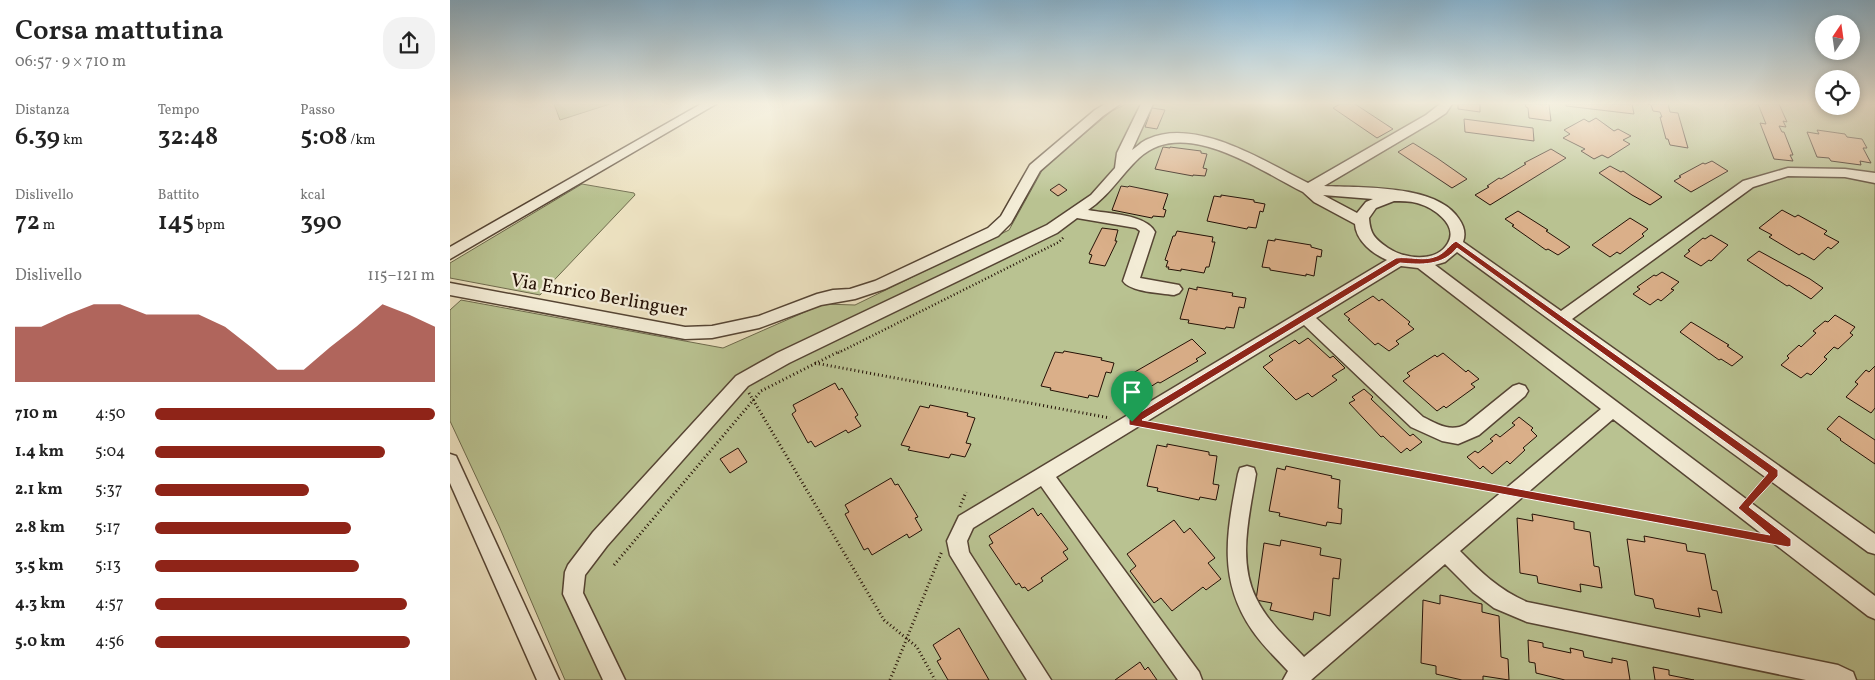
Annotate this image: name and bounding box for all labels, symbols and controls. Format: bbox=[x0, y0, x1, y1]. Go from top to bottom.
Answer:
text: Corsa mattutina bbox=[15, 12, 224, 51]
north arrow bbox=[1815, 15, 1860, 60]
map controls bbox=[1815, 15, 1860, 115]
button: share bbox=[383, 17, 435, 69]
text: 06:57 · 9 × 710 m bbox=[15, 51, 126, 73]
button: locate bbox=[1815, 70, 1860, 115]
text: Distanza bbox=[15, 101, 70, 120]
text: Tempo bbox=[158, 101, 199, 120]
text: Passo bbox=[300, 101, 335, 120]
text: 6.39 bbox=[15, 120, 60, 155]
text: 32:48 bbox=[158, 120, 218, 155]
text: 5:08 bbox=[300, 120, 348, 155]
text: km bbox=[60, 131, 83, 150]
text: /km bbox=[348, 131, 375, 150]
text: Dislivello bbox=[15, 186, 74, 205]
text: Battito bbox=[158, 186, 199, 205]
text: kcal bbox=[300, 186, 325, 205]
text: 72 bbox=[15, 205, 40, 240]
text: 145 bbox=[158, 205, 194, 240]
text: 390 bbox=[300, 205, 342, 240]
text: m bbox=[40, 216, 55, 235]
text: bpm bbox=[194, 216, 225, 235]
text: Dislivello bbox=[15, 265, 82, 287]
text: 115–121 m bbox=[367, 265, 435, 287]
street label: Via Enrico Berlinguer bbox=[509, 268, 689, 324]
pin bbox=[1111, 371, 1153, 422]
icon: arrive bbox=[1118, 378, 1146, 406]
text: 710 m bbox=[15, 403, 58, 425]
text: 4:50 bbox=[95, 403, 125, 425]
text: 1.4 km bbox=[15, 441, 64, 463]
text: 5:04 bbox=[95, 441, 125, 463]
text: 2.1 km bbox=[15, 479, 63, 501]
text: 5:37 bbox=[95, 479, 122, 501]
text: 2.8 km bbox=[15, 517, 65, 539]
text: 5:17 bbox=[95, 517, 120, 539]
text: 3.5 km bbox=[15, 555, 64, 577]
text: 5:13 bbox=[95, 555, 121, 577]
text: 4.3 km bbox=[15, 593, 65, 615]
text: 4:57 bbox=[95, 593, 124, 615]
text: 5.0 km bbox=[15, 631, 65, 653]
text: 4:56 bbox=[95, 631, 124, 653]

